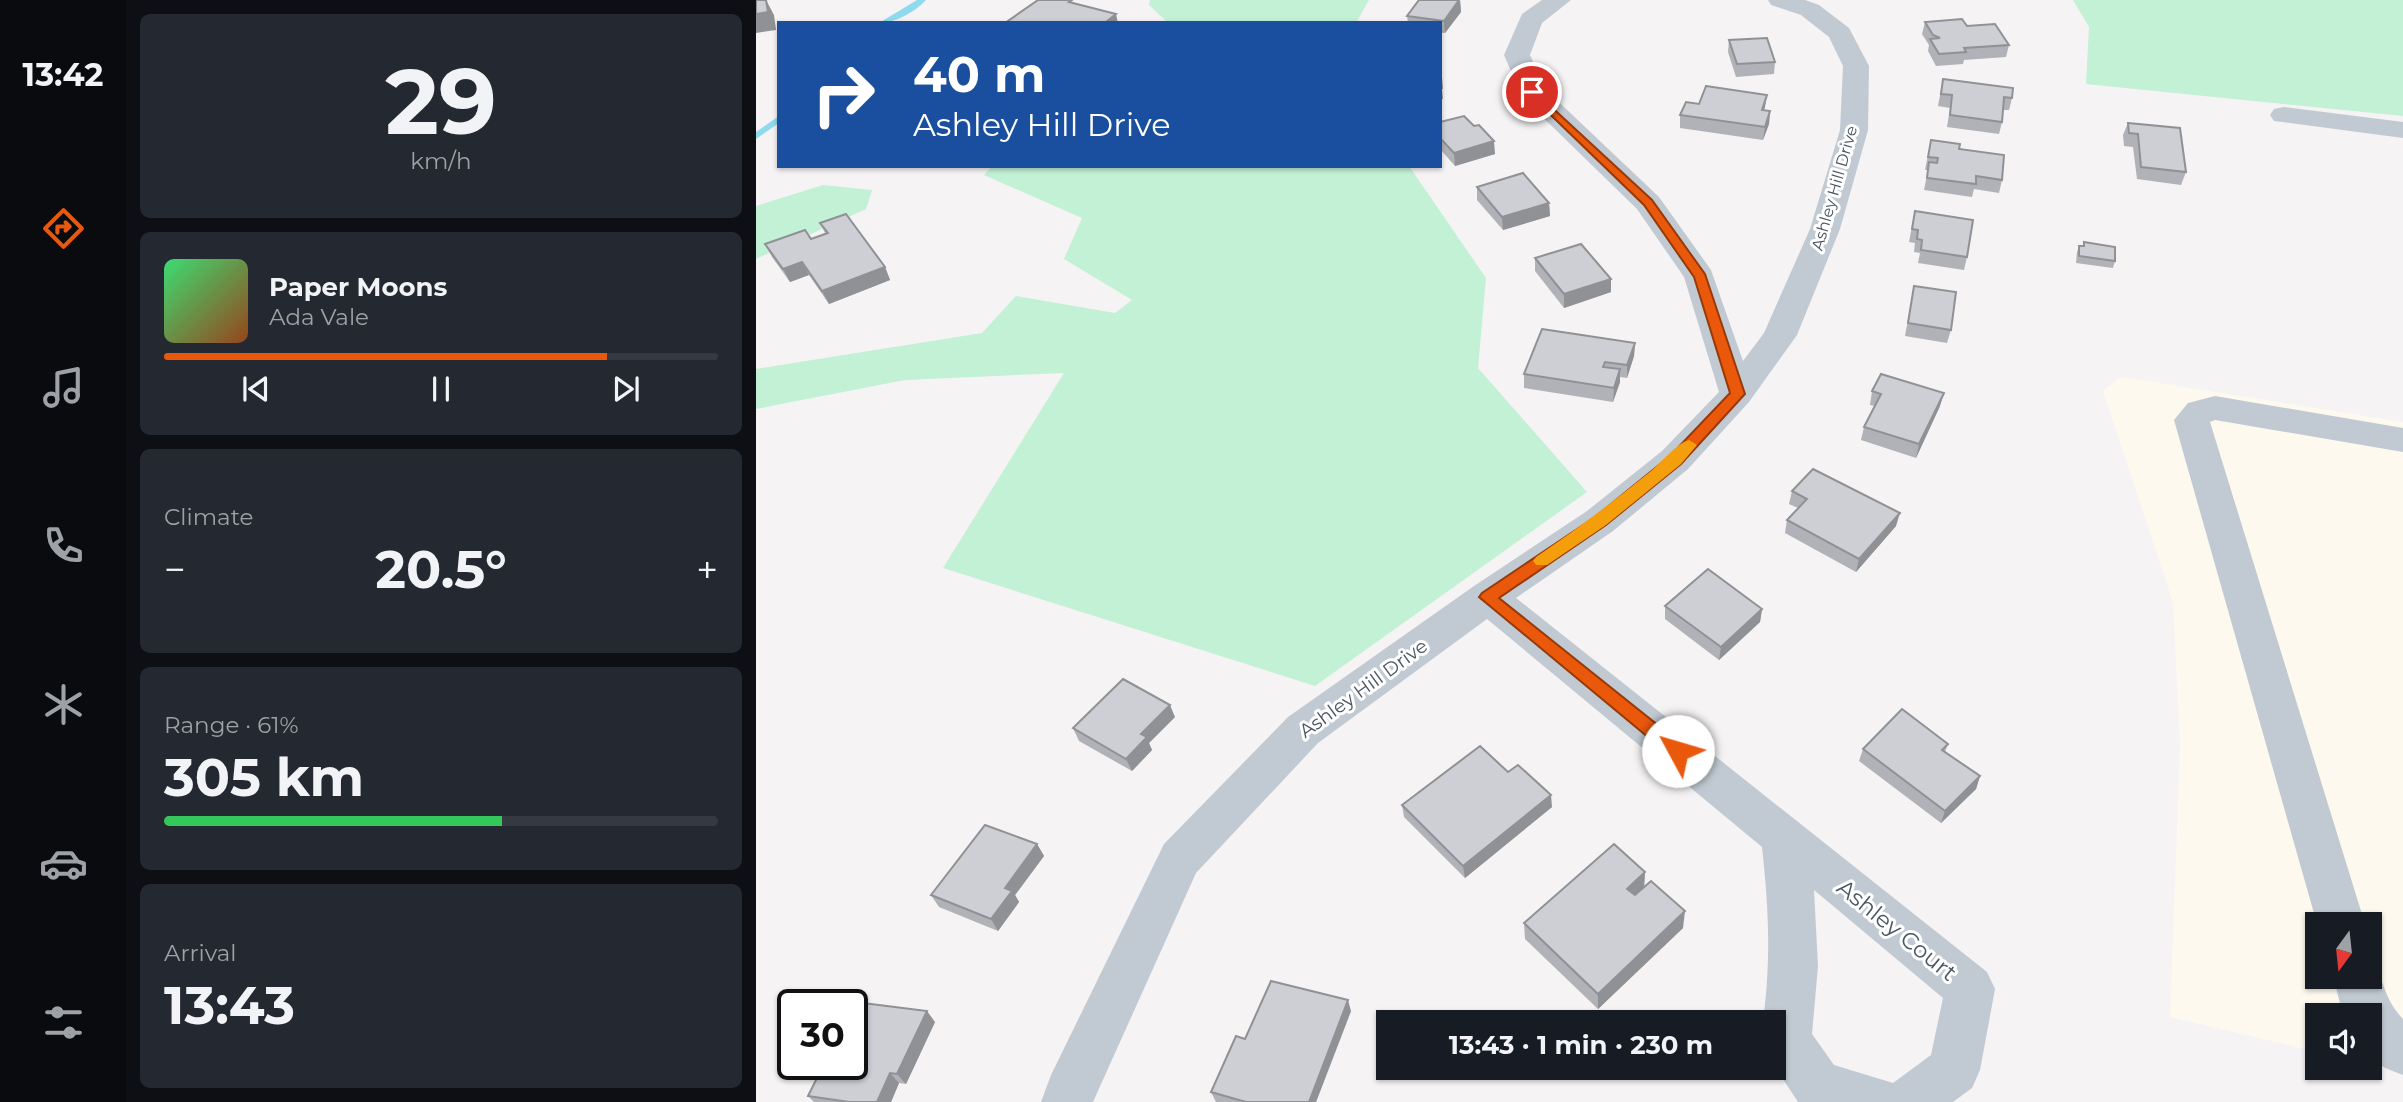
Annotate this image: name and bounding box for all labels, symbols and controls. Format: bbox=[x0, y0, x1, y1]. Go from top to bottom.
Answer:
text: 40 m bbox=[913, 45, 1045, 104]
text: 29 bbox=[385, 46, 497, 157]
icon: right bbox=[798, 49, 889, 140]
text: 13:42 bbox=[23, 55, 103, 94]
pin bbox=[1502, 62, 1562, 122]
icon: arrive bbox=[1513, 73, 1551, 111]
text: Ashley Hill Drive bbox=[913, 105, 1171, 144]
street label: Ashley Hill Drive bbox=[1808, 124, 1861, 253]
text: km/h bbox=[410, 147, 472, 175]
icon: directions bbox=[39, 204, 88, 253]
text: Paper Moons bbox=[269, 271, 447, 303]
text: Ada Vale bbox=[269, 303, 369, 331]
icon: music bbox=[39, 363, 88, 412]
icon: previous bbox=[237, 370, 275, 408]
icon: pause bbox=[422, 370, 460, 408]
icon: next bbox=[607, 370, 645, 408]
text: Climate bbox=[164, 503, 253, 531]
icon: phone bbox=[39, 521, 88, 570]
text: 20.5° bbox=[375, 538, 507, 601]
text: − bbox=[164, 546, 186, 593]
text: + bbox=[696, 546, 718, 593]
street label: Ashley Hill Drive bbox=[1295, 634, 1432, 743]
icon: climate bbox=[39, 680, 88, 729]
text: Range · 61% bbox=[164, 711, 299, 739]
position arrow bbox=[1641, 714, 1715, 788]
text: 305 km bbox=[164, 746, 364, 809]
icon: car bbox=[39, 839, 88, 888]
street label: Ashley Court bbox=[1831, 873, 1963, 987]
north arrow bbox=[2305, 912, 2382, 989]
map controls bbox=[2305, 912, 2382, 1080]
text: Arrival bbox=[164, 939, 237, 967]
text: 13:43 bbox=[164, 974, 295, 1037]
speed limit sign: 30 bbox=[777, 989, 868, 1080]
icon: filters bbox=[39, 998, 88, 1047]
button: sound bbox=[2305, 1003, 2382, 1080]
text: 13:43 · 1 min · 230 m bbox=[1449, 1029, 1713, 1061]

